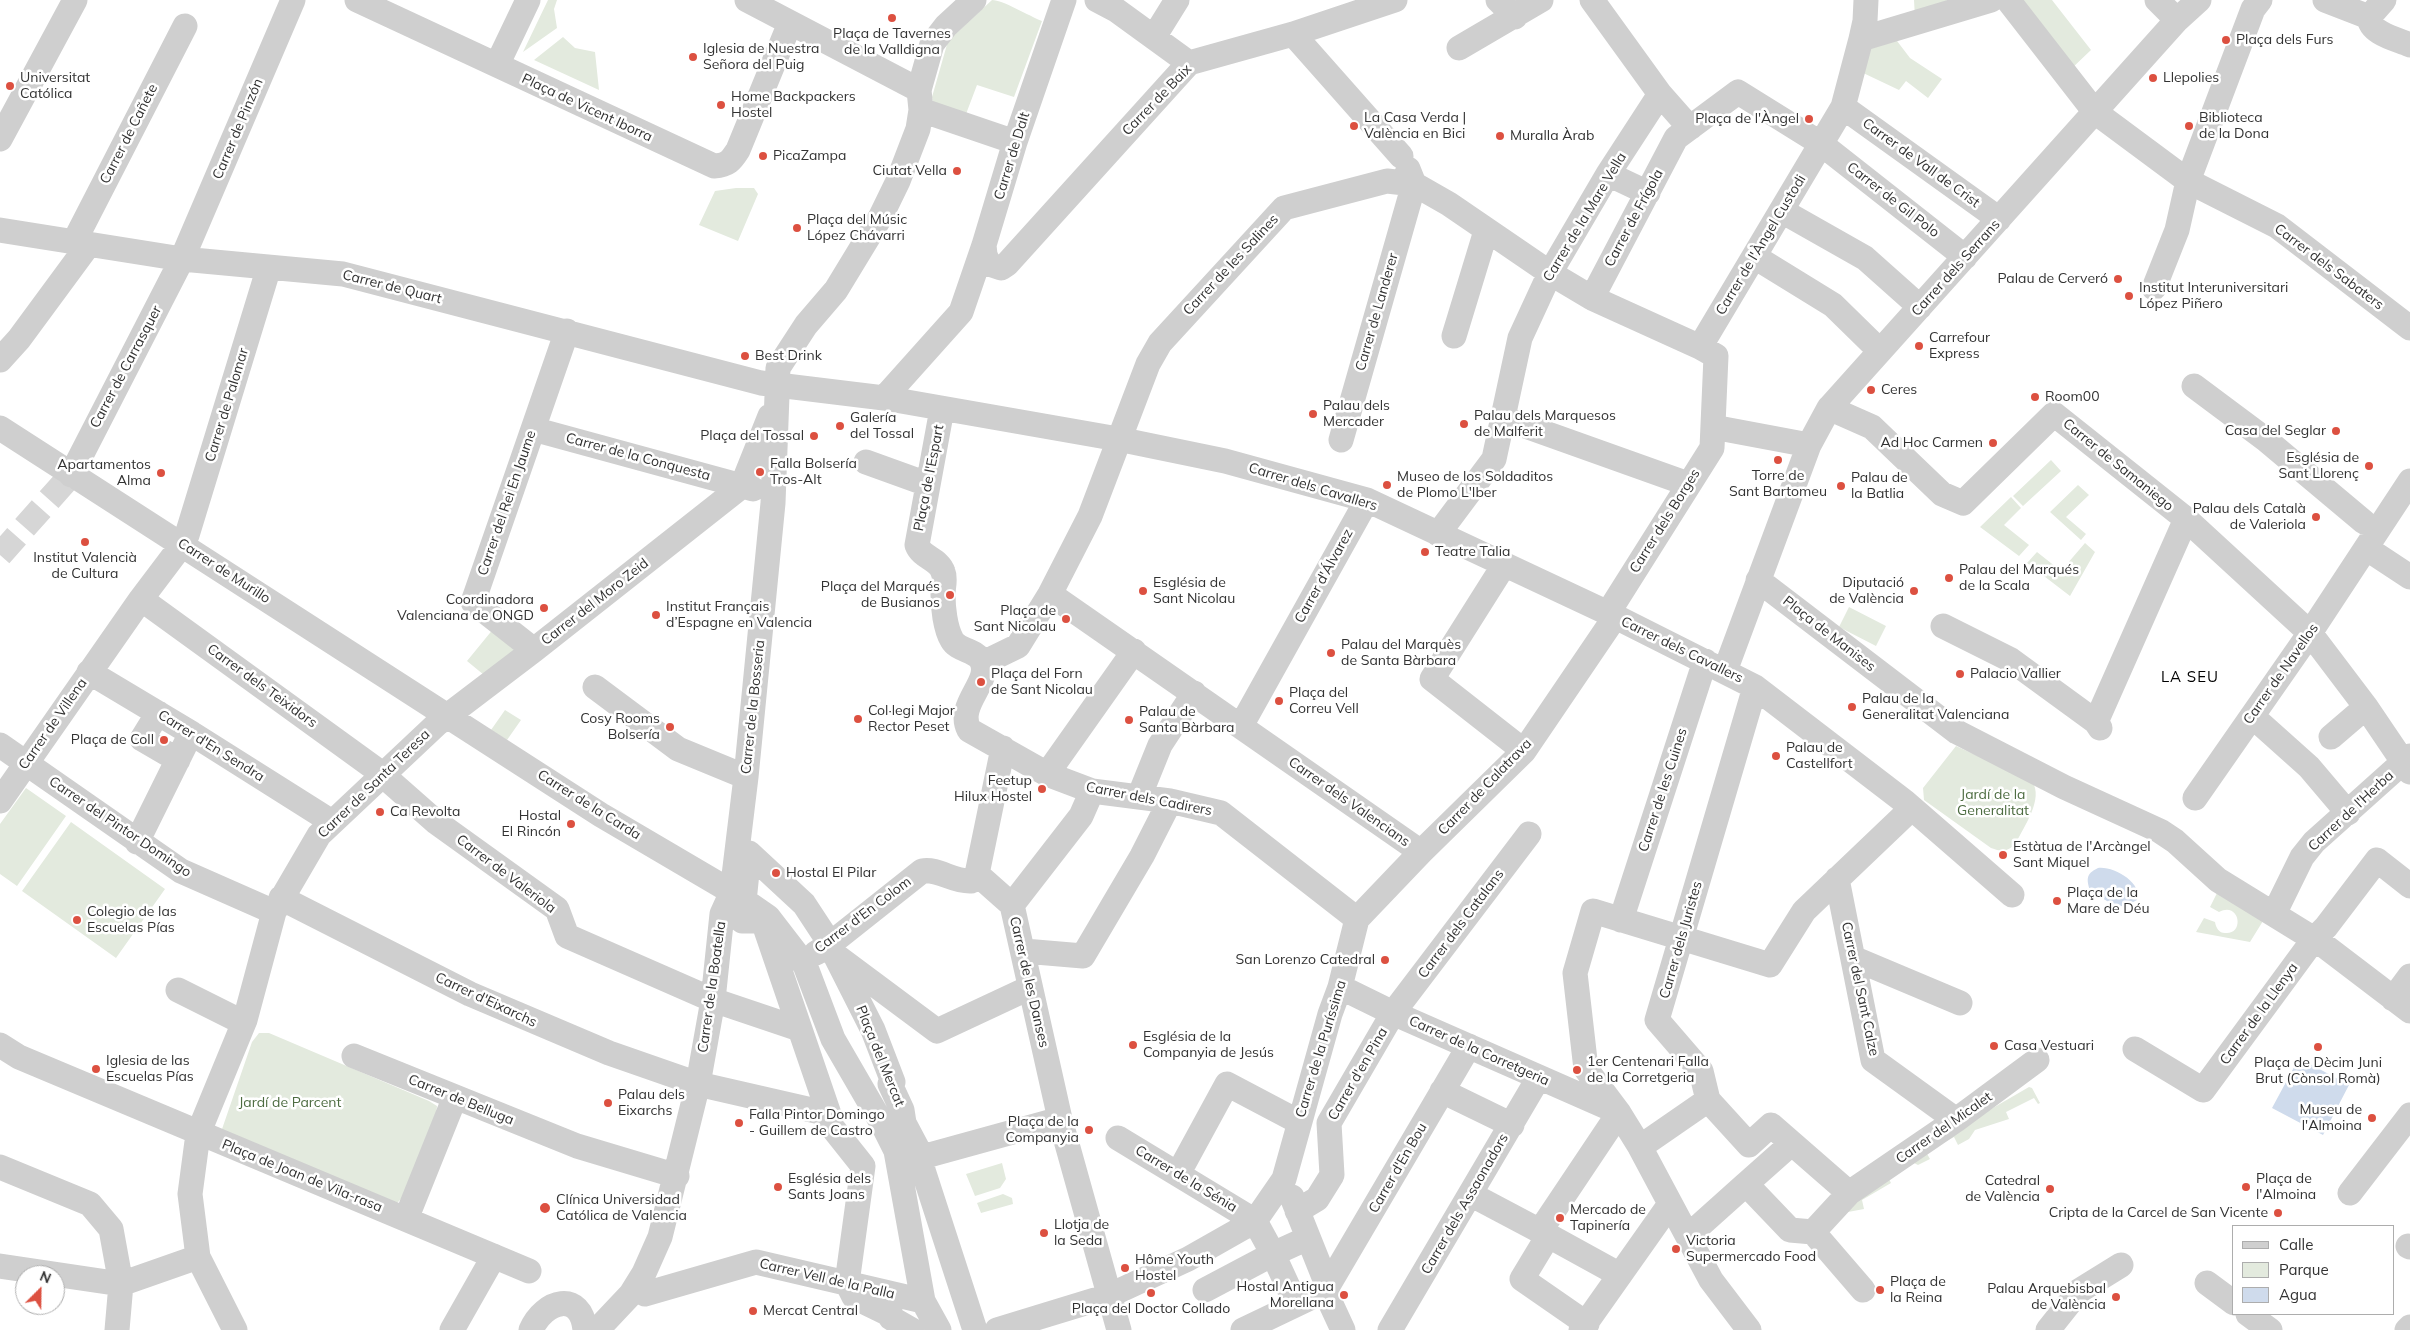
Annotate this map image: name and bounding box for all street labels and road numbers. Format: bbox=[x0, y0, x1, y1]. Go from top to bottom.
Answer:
street label: Carrer de Baix bbox=[1119, 61, 1195, 139]
street label: Plaça de Vicent Iborra bbox=[519, 70, 655, 146]
street label: Carrer de Pinzón bbox=[209, 76, 267, 182]
street label: Carrer de Cañete bbox=[97, 81, 161, 187]
street label: Carrer de Dalt bbox=[991, 110, 1033, 202]
street label: Carrer de Vall de Crist bbox=[1859, 115, 1983, 211]
street label: Carrer de la Mare Vella bbox=[1540, 149, 1630, 285]
street label: Carrer de Gil Polo bbox=[1843, 159, 1943, 241]
street label: Carrer de Frígola bbox=[1601, 166, 1667, 270]
street label: Carrer de l'Àngel Custodi bbox=[1712, 172, 1810, 318]
street label: Carrer de les Salines bbox=[1180, 211, 1282, 319]
street label: Carrer dels Serrans bbox=[1908, 216, 2004, 320]
street label: Carrer dels Sabaters bbox=[2271, 220, 2387, 314]
street label: Carrer de Landerer bbox=[1352, 251, 1402, 373]
street label: Carrer de Quart bbox=[341, 267, 443, 307]
street label: Carrer de Carrasquer bbox=[87, 303, 165, 431]
street label: Carrer de Palomar bbox=[202, 346, 252, 464]
street label: Carrer de Samaniego bbox=[2059, 415, 2177, 515]
street label: Plaça de l'Espart bbox=[910, 423, 948, 533]
street label: Carrer del Rei En Jaume bbox=[474, 428, 540, 578]
street label: Carrer de la Conquesta bbox=[564, 430, 712, 484]
street label: Carrer dels Cavallers bbox=[1247, 459, 1379, 515]
street label: Carrer dels Borges bbox=[1626, 466, 1704, 576]
street label: Carrer d'Álvarez bbox=[1291, 526, 1357, 626]
street label: Carrer de Murillo bbox=[175, 535, 273, 607]
street label: Carrer del Moro Zeid bbox=[538, 555, 652, 649]
street label: Plaça de Manises bbox=[1779, 593, 1879, 675]
street label: Carrer dels Cavallers bbox=[1618, 613, 1746, 687]
street label: Carrer de Navellos bbox=[2240, 620, 2322, 728]
street label: Carrer de la Bosseria bbox=[738, 639, 768, 775]
street label: Carrer dels Teixidors bbox=[204, 641, 320, 731]
street label: Carrer de Villena bbox=[15, 675, 91, 773]
street label: Carrer d'En Sendra bbox=[155, 707, 267, 785]
street label: Carrer de Santa Teresa bbox=[315, 726, 433, 842]
street label: Carrer de les Cuines bbox=[1635, 726, 1691, 854]
street label: Carrer de Calatrava bbox=[1435, 735, 1535, 839]
street label: Carrer dels Valencians bbox=[1285, 754, 1413, 850]
street label: Carrer de la Carda bbox=[534, 766, 644, 844]
street label: Carrer de l'Herba bbox=[2305, 767, 2397, 855]
street label: Carrer del Pintor Domingo bbox=[46, 773, 194, 881]
street label: Carrer dels Cadirers bbox=[1084, 779, 1214, 819]
street label: Carrer de Valeriola bbox=[453, 831, 559, 917]
street label: Carrer dels Catalans bbox=[1415, 866, 1507, 982]
street label: Carrer d'En Colom bbox=[811, 873, 915, 957]
street label: Carrer dels Juristes bbox=[1656, 879, 1706, 1001]
street label: Carrer de les Danses bbox=[1006, 915, 1052, 1049]
street label: Carrer de la Boatella bbox=[694, 920, 730, 1054]
street label: Carrer del Sant Calze bbox=[1838, 920, 1882, 1058]
street label: Carrer de la Llenya bbox=[2216, 960, 2302, 1068]
street label: Carrer d'Eixarchs bbox=[433, 969, 539, 1031]
street label: Carrer de la Puríssima bbox=[1292, 978, 1350, 1120]
street label: Plaça del Mercat bbox=[852, 1003, 908, 1109]
street label: Carrer de la Corretgeria bbox=[1406, 1012, 1552, 1090]
street label: Carrer d'en Pina bbox=[1325, 1025, 1391, 1123]
street label: Carrer de Belluga bbox=[406, 1071, 516, 1129]
street label: Carrer del Micalet bbox=[1893, 1089, 1995, 1167]
street label: Carrer d'En Bou bbox=[1365, 1120, 1431, 1216]
street label: Carrer dels Assaonadors bbox=[1418, 1131, 1512, 1277]
street label: Plaça de Joan de Vila-rasa bbox=[219, 1136, 385, 1216]
street label: Carrer de la Sénia bbox=[1132, 1142, 1240, 1216]
street label: Carrer Vell de la Palla bbox=[758, 1255, 896, 1303]

